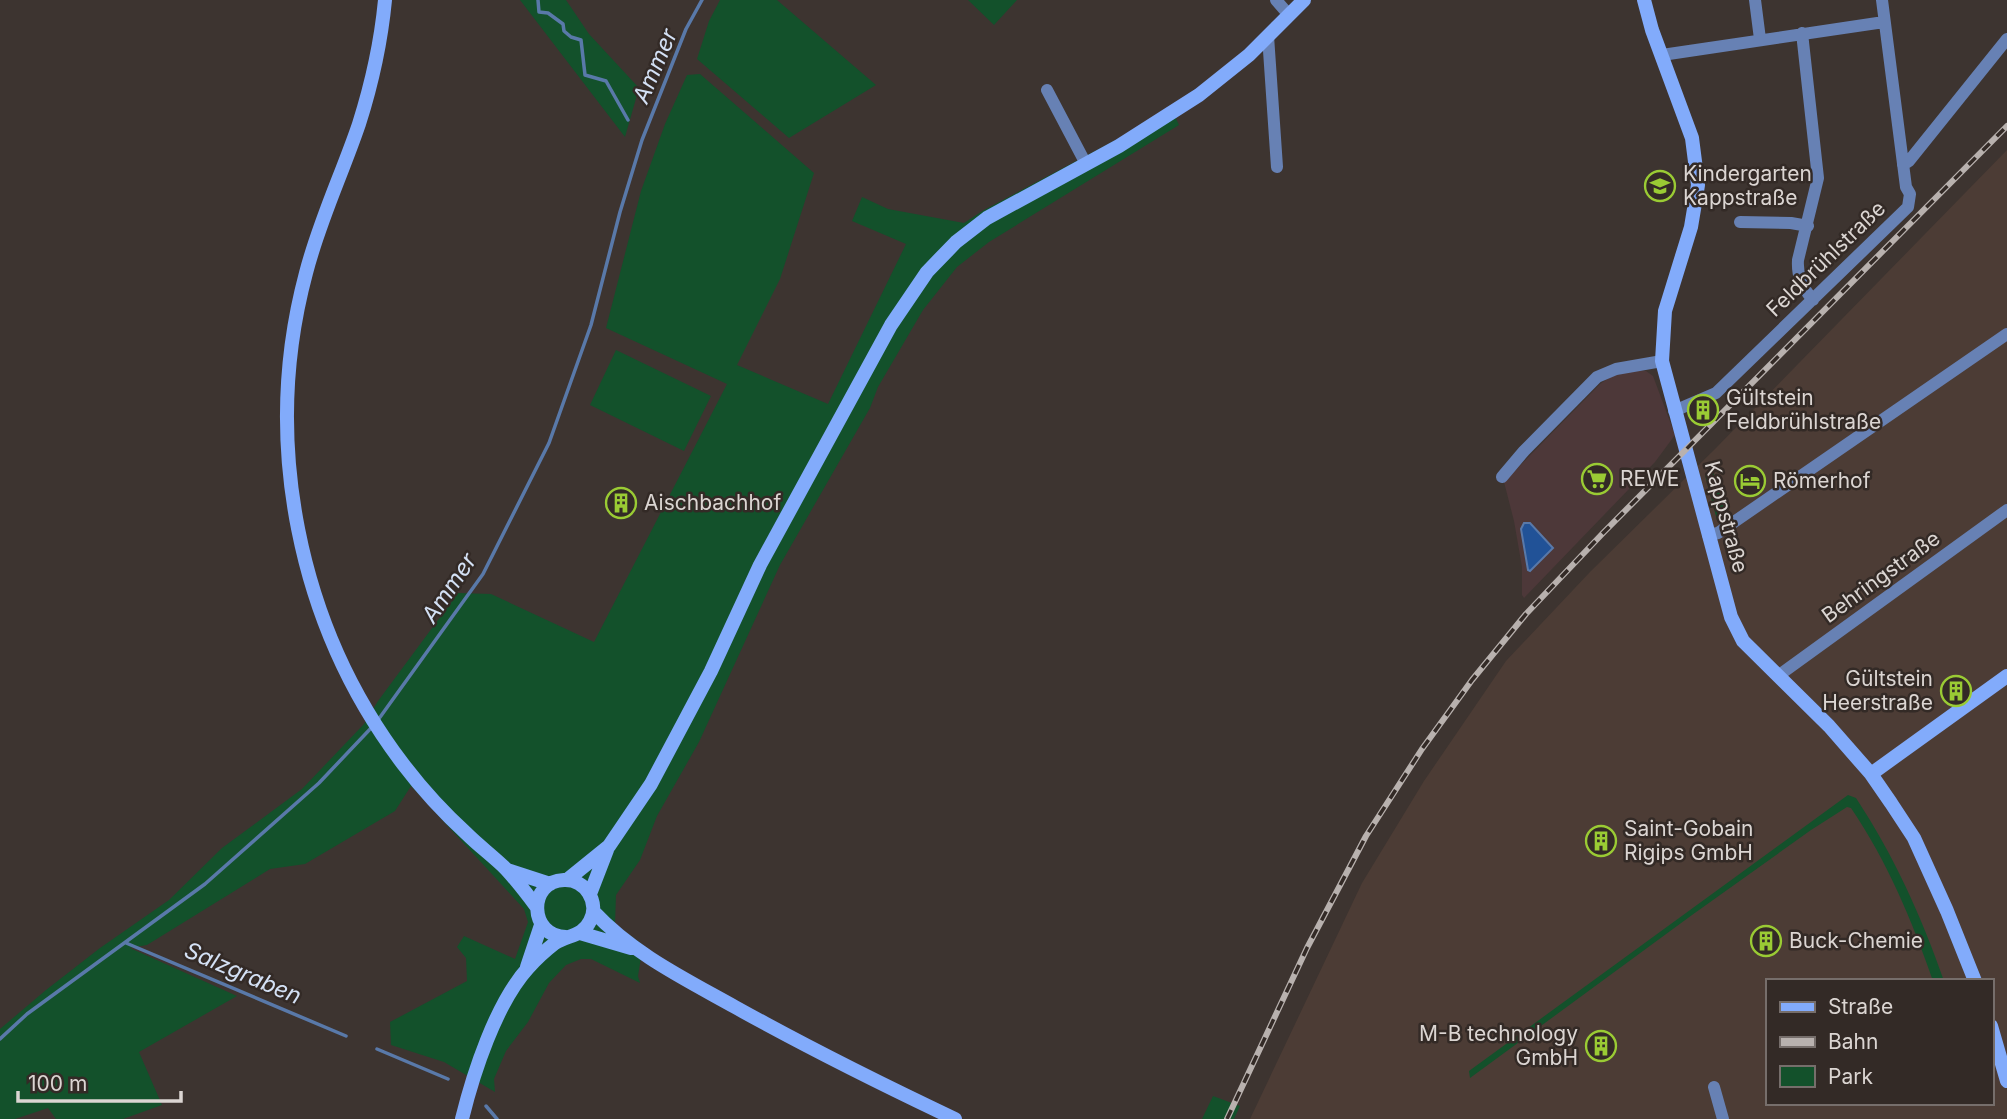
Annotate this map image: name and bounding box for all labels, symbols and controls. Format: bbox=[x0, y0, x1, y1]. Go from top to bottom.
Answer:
water label: Ammer bbox=[626, 23, 684, 108]
place label: Kindergarten Kappstraße bbox=[1683, 161, 1812, 210]
school or university icon: Kindergarten Kappstraße bbox=[1643, 169, 1677, 203]
street label: Feldbrühlstraße bbox=[1761, 196, 1890, 322]
place label: Gültstein Feldbrühlstraße bbox=[1726, 385, 1881, 434]
building icon: Gültstein Feldbrühlstraße bbox=[1686, 393, 1720, 427]
street label: Kappstraße bbox=[1700, 458, 1753, 575]
supermarket icon: REWE bbox=[1580, 462, 1614, 496]
hotel icon: Römerhof bbox=[1733, 464, 1767, 498]
place label: REWE bbox=[1620, 466, 1679, 491]
place label: Römerhof bbox=[1773, 468, 1871, 493]
building icon: Aischbachhof bbox=[604, 486, 638, 520]
place label: Aischbachhof bbox=[644, 490, 781, 515]
street label: Behringstraße bbox=[1817, 525, 1945, 628]
water label: Ammer bbox=[415, 547, 483, 629]
place label: Gültstein Heerstraße bbox=[1822, 666, 1933, 715]
building icon: Gültstein Heerstraße bbox=[1939, 674, 1973, 708]
place label: Saint-Gobain Rigips GmbH bbox=[1624, 816, 1754, 865]
building icon: Saint-Gobain Rigips GmbH bbox=[1584, 824, 1618, 858]
building icon: Buck-Chemie bbox=[1749, 924, 1783, 958]
place label: Buck-Chemie bbox=[1789, 928, 1923, 953]
water label: Salzgraben bbox=[180, 936, 306, 1010]
legend bbox=[1766, 979, 1993, 1105]
text: Straße bbox=[1828, 994, 1893, 1019]
place label: M-B technology GmbH bbox=[1419, 1021, 1578, 1070]
building icon: M-B technology GmbH bbox=[1584, 1029, 1618, 1063]
text: Bahn bbox=[1828, 1029, 1878, 1054]
scale bar bbox=[18, 1060, 180, 1104]
text: Park bbox=[1828, 1064, 1873, 1089]
text: 100 m bbox=[28, 1071, 87, 1096]

